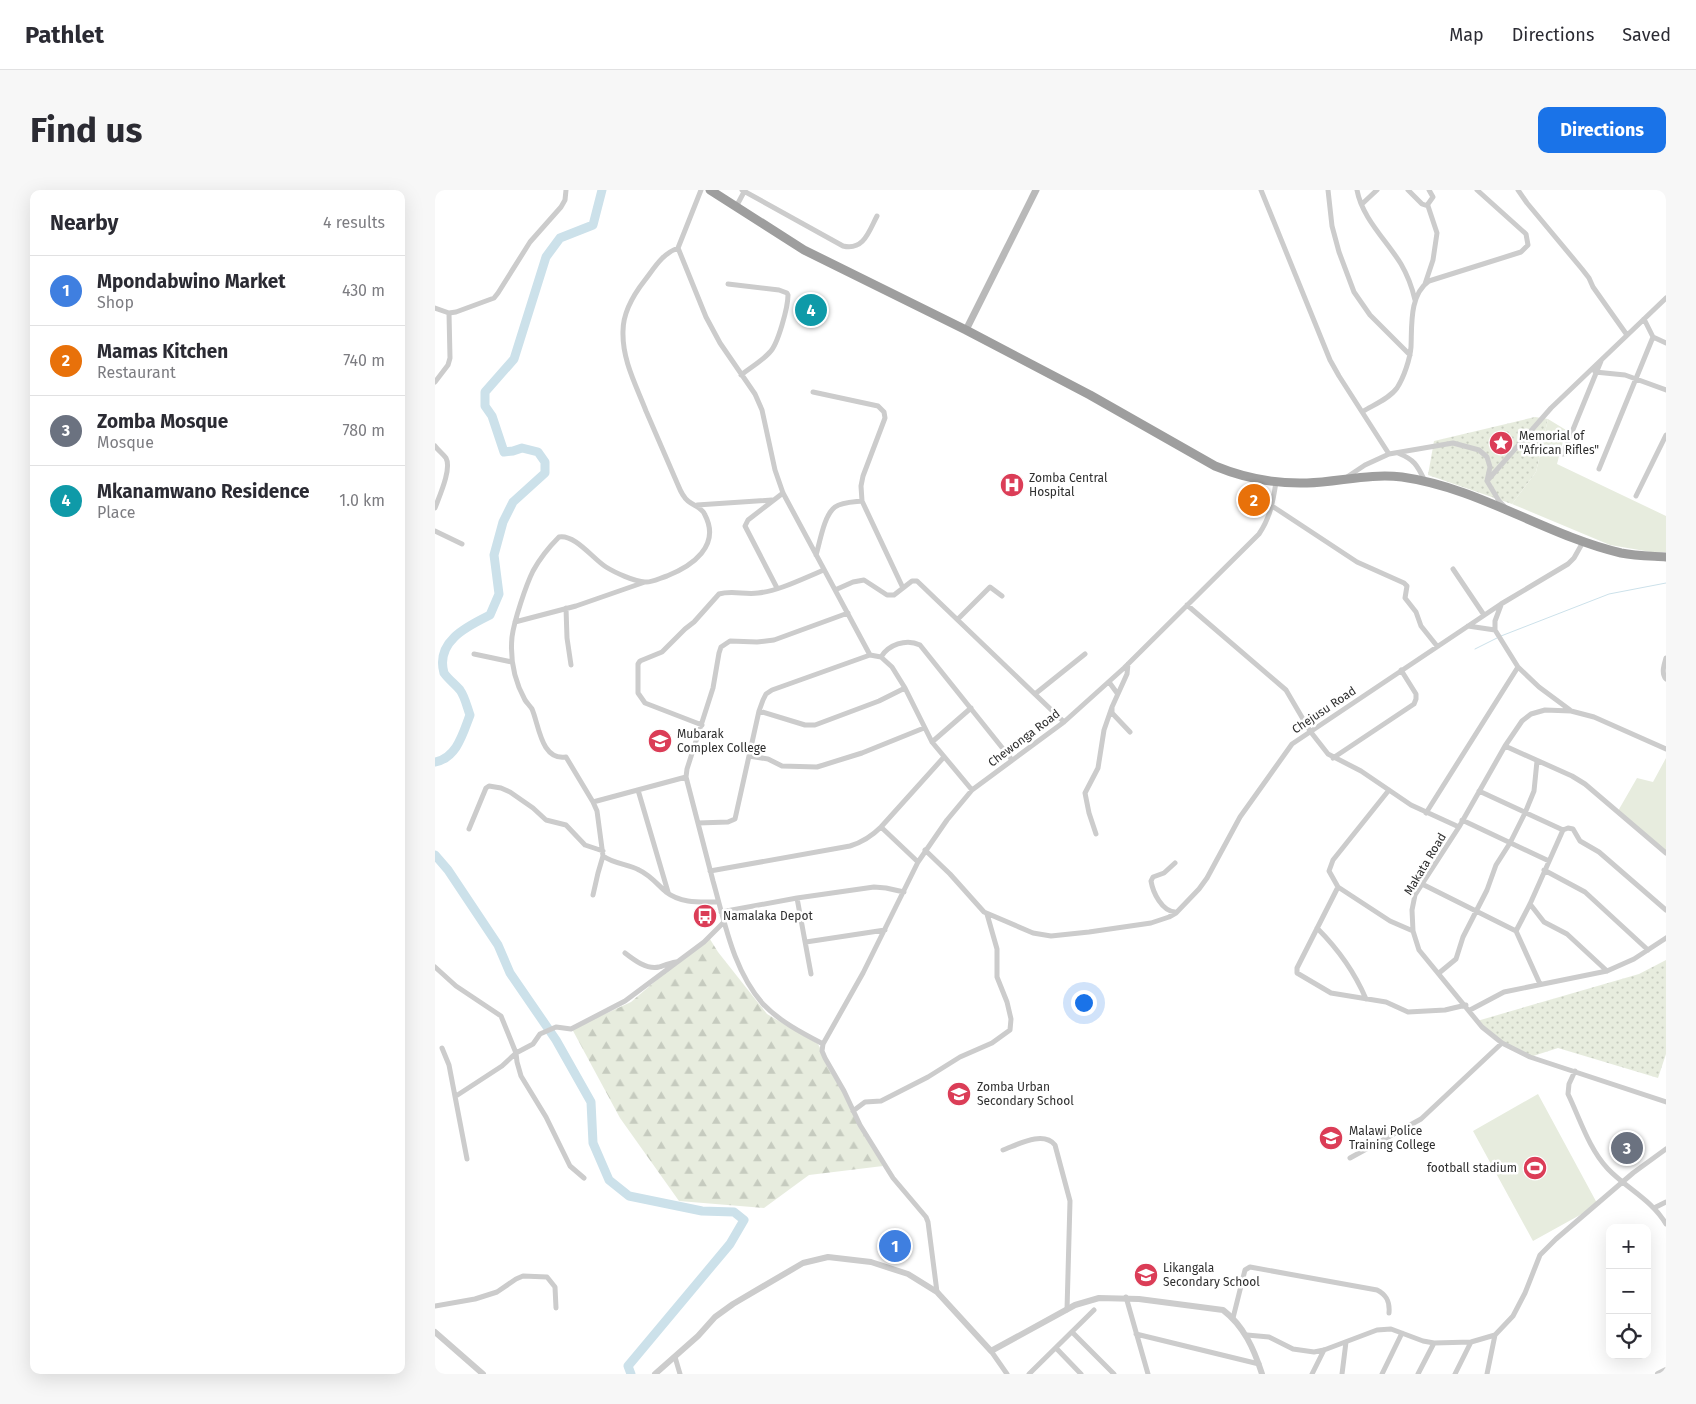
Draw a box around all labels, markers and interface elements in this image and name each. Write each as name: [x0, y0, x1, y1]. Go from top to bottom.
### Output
text: Pathlet: [25, 21, 104, 49]
text: Map: [1449, 24, 1484, 46]
text: Directions: [1512, 24, 1594, 46]
text: Saved: [1622, 24, 1671, 46]
button: Directions: [1538, 107, 1666, 153]
text: Find us: [30, 109, 142, 151]
text: Nearby: [50, 210, 118, 236]
text: 4 results: [323, 213, 385, 232]
text: Mpondabwino Market: [97, 270, 286, 293]
text: 1: [62, 281, 70, 300]
text: 430 m: [342, 281, 385, 300]
pin: 4: [795, 291, 827, 329]
text: Shop: [97, 293, 134, 312]
text: Mamas Kitchen: [97, 340, 228, 363]
text: 2: [62, 351, 70, 370]
text: 740 m: [343, 351, 385, 370]
text: Restaurant: [97, 363, 176, 382]
text: Zomba Mosque: [97, 410, 228, 433]
text: 3: [62, 421, 70, 440]
text: 780 m: [343, 421, 385, 440]
place label: Memorial of "African Rifles": [1519, 429, 1599, 457]
place icon: Memorial of "African Rifles": [1488, 430, 1514, 456]
text: Mosque: [97, 433, 154, 452]
place label: Zomba Central Hospital: [1029, 471, 1108, 499]
hospital icon: Zomba Central Hospital: [999, 472, 1025, 498]
text: Mkanamwano Residence: [97, 480, 309, 503]
pin: 2: [1238, 481, 1270, 519]
text: 4: [61, 491, 71, 510]
text: 1.0 km: [339, 491, 385, 510]
text: Place: [97, 503, 136, 522]
street label: Chejusu Road: [1289, 684, 1359, 736]
street label: Chewonga Road: [985, 706, 1063, 770]
place label: Mubarak Complex College: [677, 727, 766, 755]
school or university icon: Mubarak Complex College: [647, 728, 673, 754]
street label: Makata Road: [1401, 830, 1449, 898]
bus stop icon: Namalaka Depot: [692, 903, 718, 929]
place label: Namalaka Depot: [723, 909, 813, 923]
your location: [1071, 990, 1097, 1016]
place label: Zomba Urban Secondary School: [977, 1080, 1074, 1108]
school or university icon: Zomba Urban Secondary School: [946, 1081, 972, 1107]
place label: Malawi Police Training College: [1349, 1124, 1435, 1152]
school or university icon: Malawi Police Training College: [1318, 1125, 1344, 1151]
pin: 3: [1611, 1129, 1643, 1167]
sports icon: football stadium: [1522, 1155, 1548, 1181]
place label: football stadium: [1427, 1161, 1517, 1175]
map controls: [1606, 1224, 1651, 1359]
button: +: [1606, 1224, 1651, 1269]
pin: 1: [879, 1227, 911, 1265]
place label: Likangala Secondary School: [1163, 1261, 1260, 1289]
school or university icon: Likangala Secondary School: [1133, 1262, 1159, 1288]
button: −: [1606, 1269, 1651, 1314]
button: locate: [1606, 1314, 1651, 1359]

